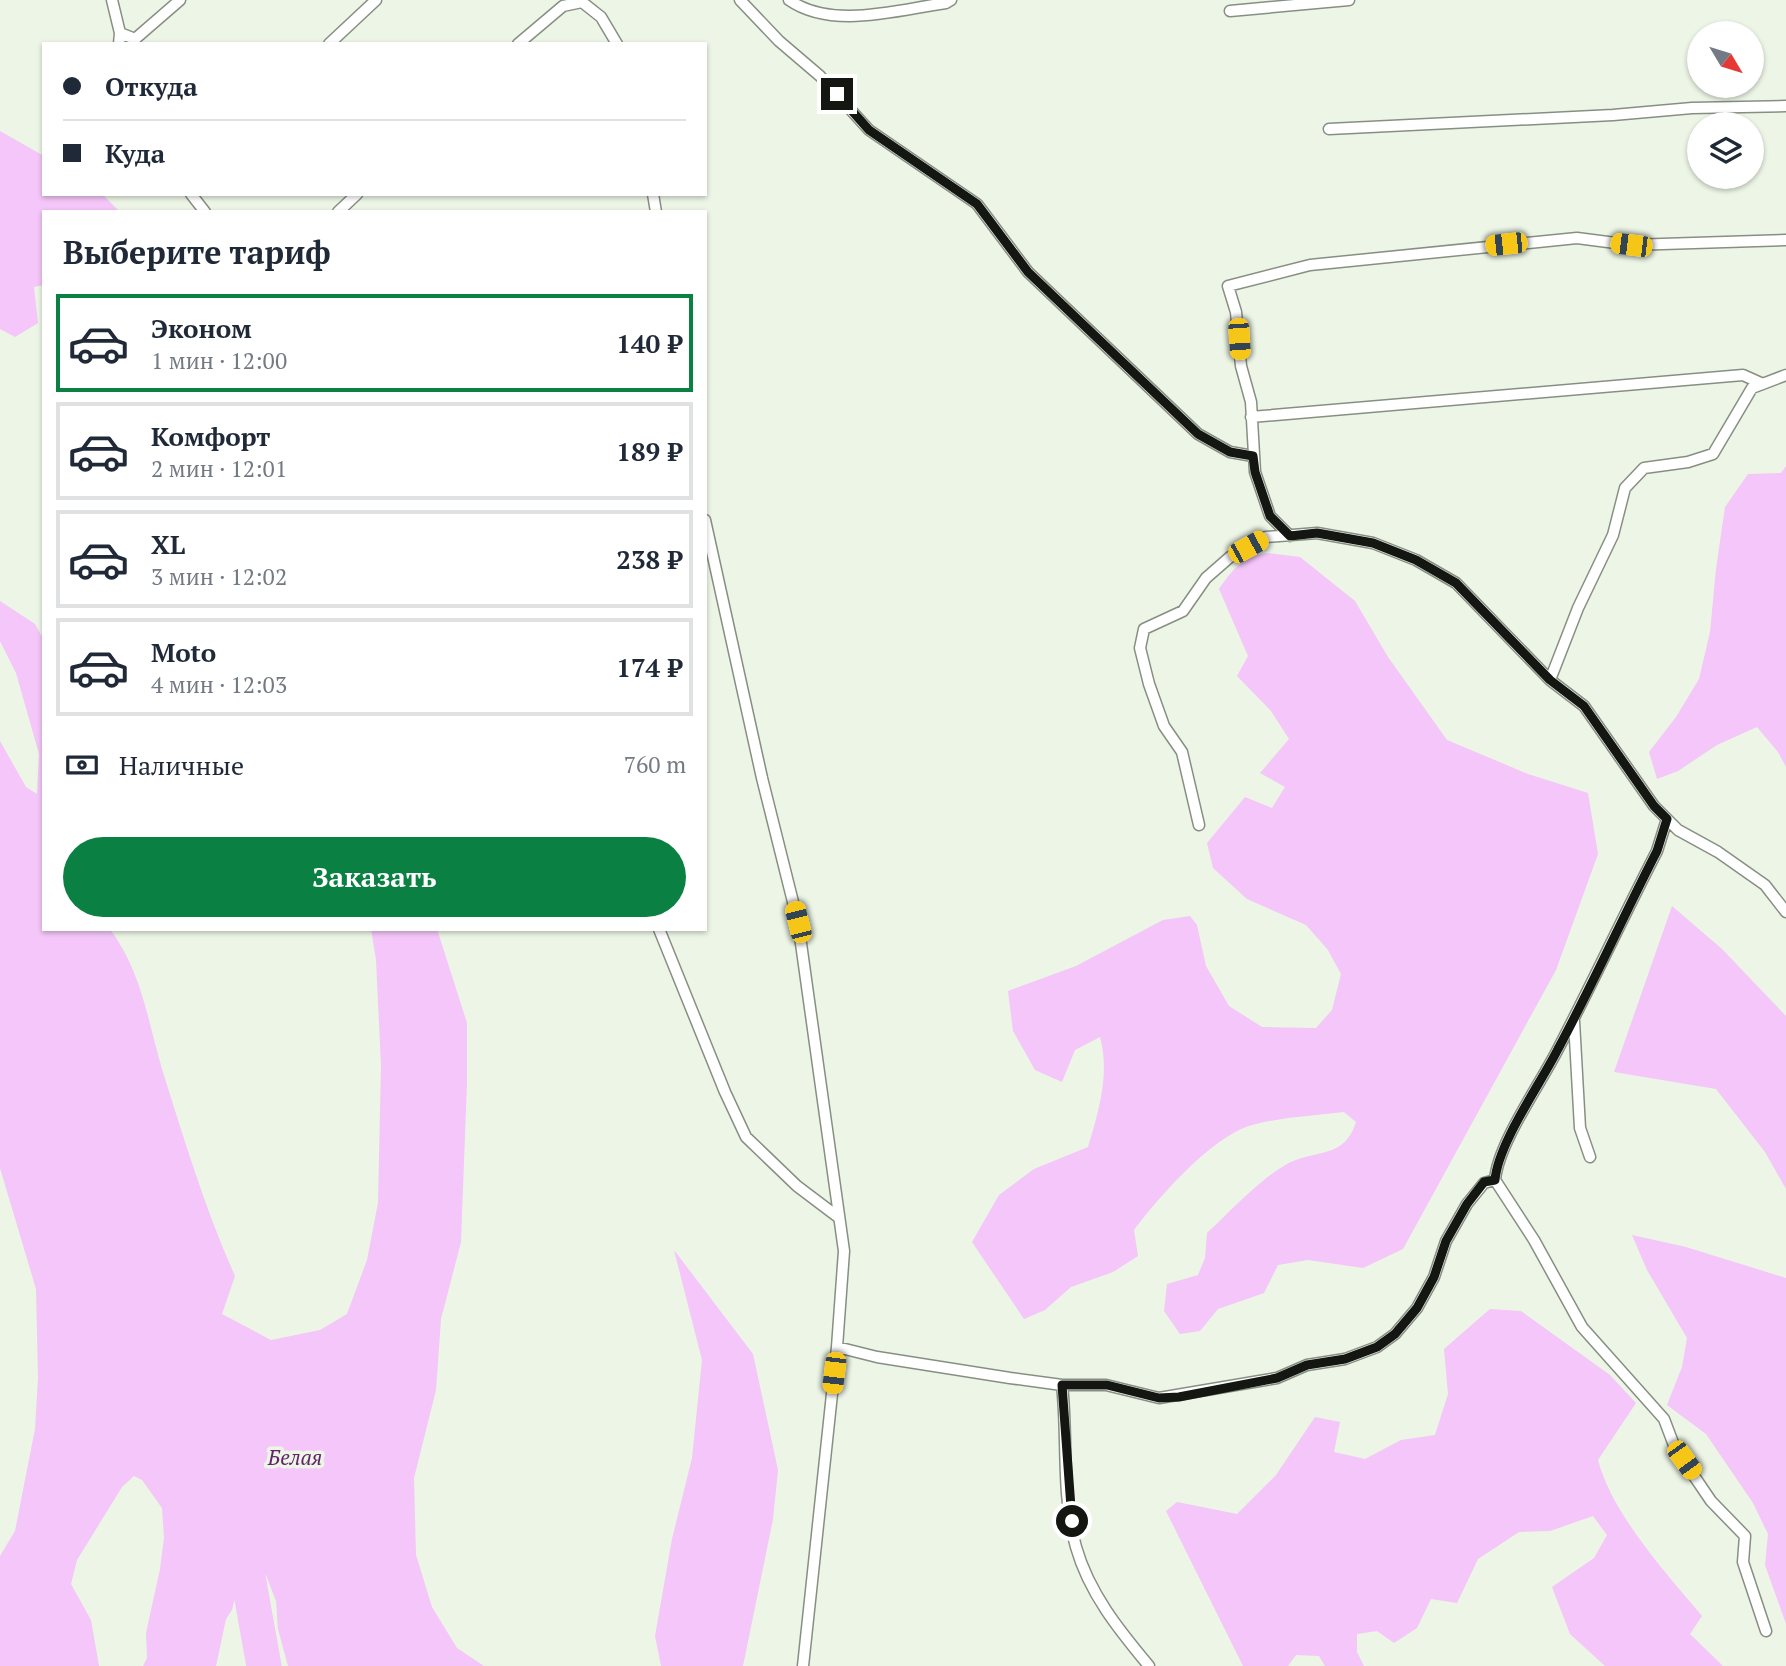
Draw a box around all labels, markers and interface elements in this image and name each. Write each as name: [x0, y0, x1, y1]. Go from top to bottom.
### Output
north arrow: [1687, 21, 1764, 98]
map controls: [1687, 21, 1764, 189]
text: Откуда: [105, 69, 198, 103]
route end: [821, 78, 853, 110]
button: layers: [1687, 112, 1764, 189]
text: Куда: [105, 136, 165, 170]
text: Выберите тариф: [63, 231, 331, 273]
car: [1485, 231, 1528, 257]
car: [1609, 232, 1654, 258]
text: Эконом: [151, 311, 252, 345]
icon: car: [67, 312, 130, 375]
car: [1228, 317, 1251, 361]
text: 140 ₽: [616, 326, 682, 360]
text: 1 мин · 12:00: [151, 345, 287, 376]
text: Комфорт: [151, 419, 270, 453]
icon: car: [67, 420, 130, 483]
text: 189 ₽: [616, 434, 682, 468]
text: 2 мин · 12:01: [151, 453, 287, 484]
text: XL: [151, 527, 185, 561]
icon: car: [67, 528, 130, 591]
car: [1225, 528, 1272, 566]
text: 238 ₽: [616, 542, 682, 576]
text: 3 мин · 12:02: [151, 561, 287, 592]
text: Moto: [151, 635, 216, 669]
icon: car: [67, 636, 130, 699]
text: 174 ₽: [616, 650, 682, 684]
text: 4 мин · 12:03: [151, 669, 287, 700]
icon: cash: [63, 746, 101, 784]
text: Наличные: [119, 748, 244, 782]
text: 760 m: [624, 749, 686, 780]
button: Заказать: [63, 837, 686, 917]
car: [783, 899, 814, 945]
car: [822, 1351, 847, 1395]
car: [1664, 1437, 1705, 1483]
water label: Белая: [267, 1443, 322, 1471]
route start: [1056, 1505, 1088, 1537]

